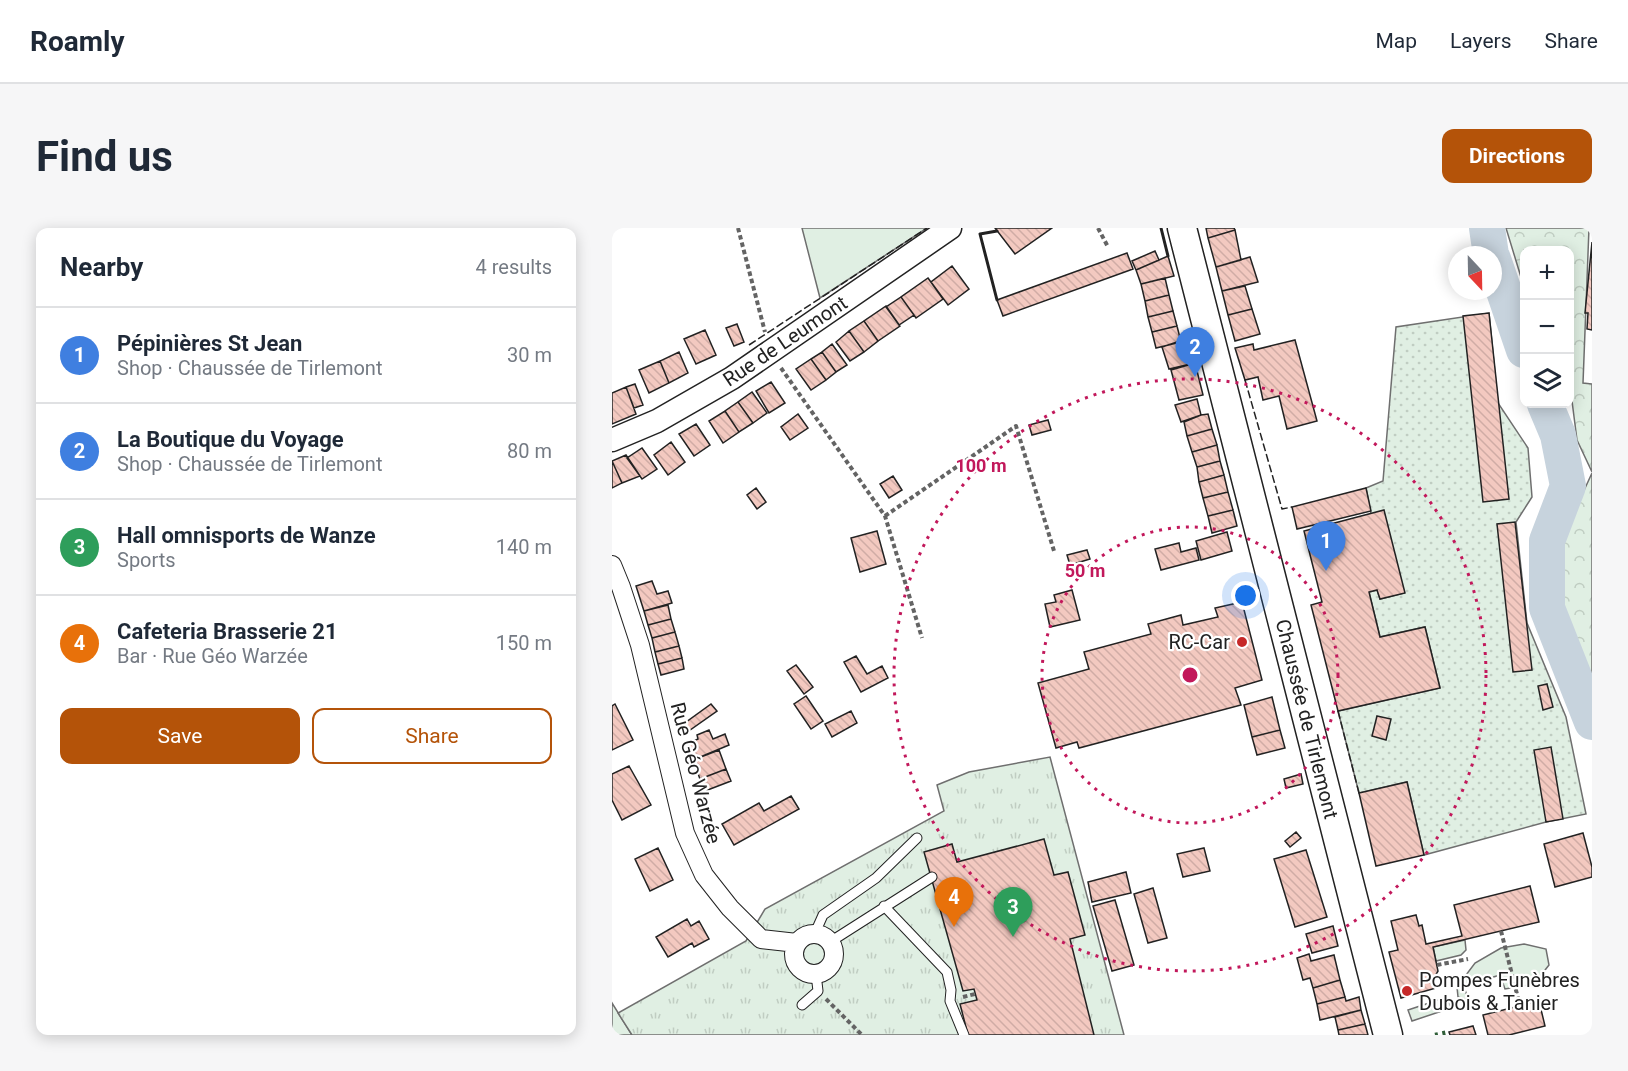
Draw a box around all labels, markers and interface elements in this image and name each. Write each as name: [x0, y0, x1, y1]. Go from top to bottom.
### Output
text: Roamly: [30, 25, 125, 58]
text: Map: [1375, 29, 1417, 53]
text: Layers: [1450, 29, 1511, 53]
text: Share: [1544, 29, 1598, 53]
button: Directions: [1442, 129, 1592, 183]
text: Find us: [36, 132, 173, 181]
north arrow: [1448, 246, 1502, 300]
map controls: [1520, 246, 1574, 408]
button: +: [1520, 246, 1574, 300]
text: Nearby: [60, 252, 143, 282]
text: 4 results: [476, 255, 552, 279]
street label: Rue de Leumont: [718, 291, 852, 391]
button: −: [1520, 300, 1574, 354]
pin: 2: [1176, 328, 1214, 377]
text: Pépinières St Jean: [117, 331, 302, 356]
text: 1: [74, 343, 85, 367]
text: 30 m: [507, 343, 552, 367]
button: layers: [1520, 354, 1574, 408]
text: Shop · Chaussée de Tirlemont: [117, 356, 382, 380]
text: La Boutique du Voyage: [117, 427, 344, 452]
text: 2: [74, 439, 85, 463]
text: 80 m: [507, 439, 552, 463]
text: Shop · Chaussée de Tirlemont: [117, 452, 382, 476]
text: 100 m: [955, 455, 1007, 476]
pin: 1: [1306, 522, 1346, 571]
text: Hall omnisports de Wanze: [117, 523, 376, 548]
text: 3: [74, 535, 85, 559]
text: 140 m: [496, 535, 552, 559]
text: Sports: [117, 548, 176, 572]
text: 50 m: [1065, 560, 1105, 581]
your location: [1231, 581, 1260, 610]
street label: Chaussée de Tirlemont: [1271, 617, 1343, 821]
text: Cafeteria Brasserie 21: [117, 619, 338, 644]
place label: RC-Car: [1168, 630, 1230, 654]
text: 4: [74, 631, 85, 655]
text: 150 m: [496, 631, 552, 655]
marker: RC-Car: [1235, 635, 1249, 649]
text: Bar · Rue Géo Warzée: [117, 644, 308, 668]
centre of rings: [1180, 665, 1200, 685]
street label: Rue Géo Warzée: [666, 700, 726, 846]
button: Save: [60, 708, 300, 764]
button: Share: [312, 708, 552, 764]
pin: 4: [934, 878, 974, 927]
pin: 3: [994, 888, 1032, 937]
place label: Pompes Funèbres Dubois & Tanier: [1419, 968, 1580, 1015]
marker: Pompes Funèbres Dubois & Tanier: [1400, 984, 1414, 998]

